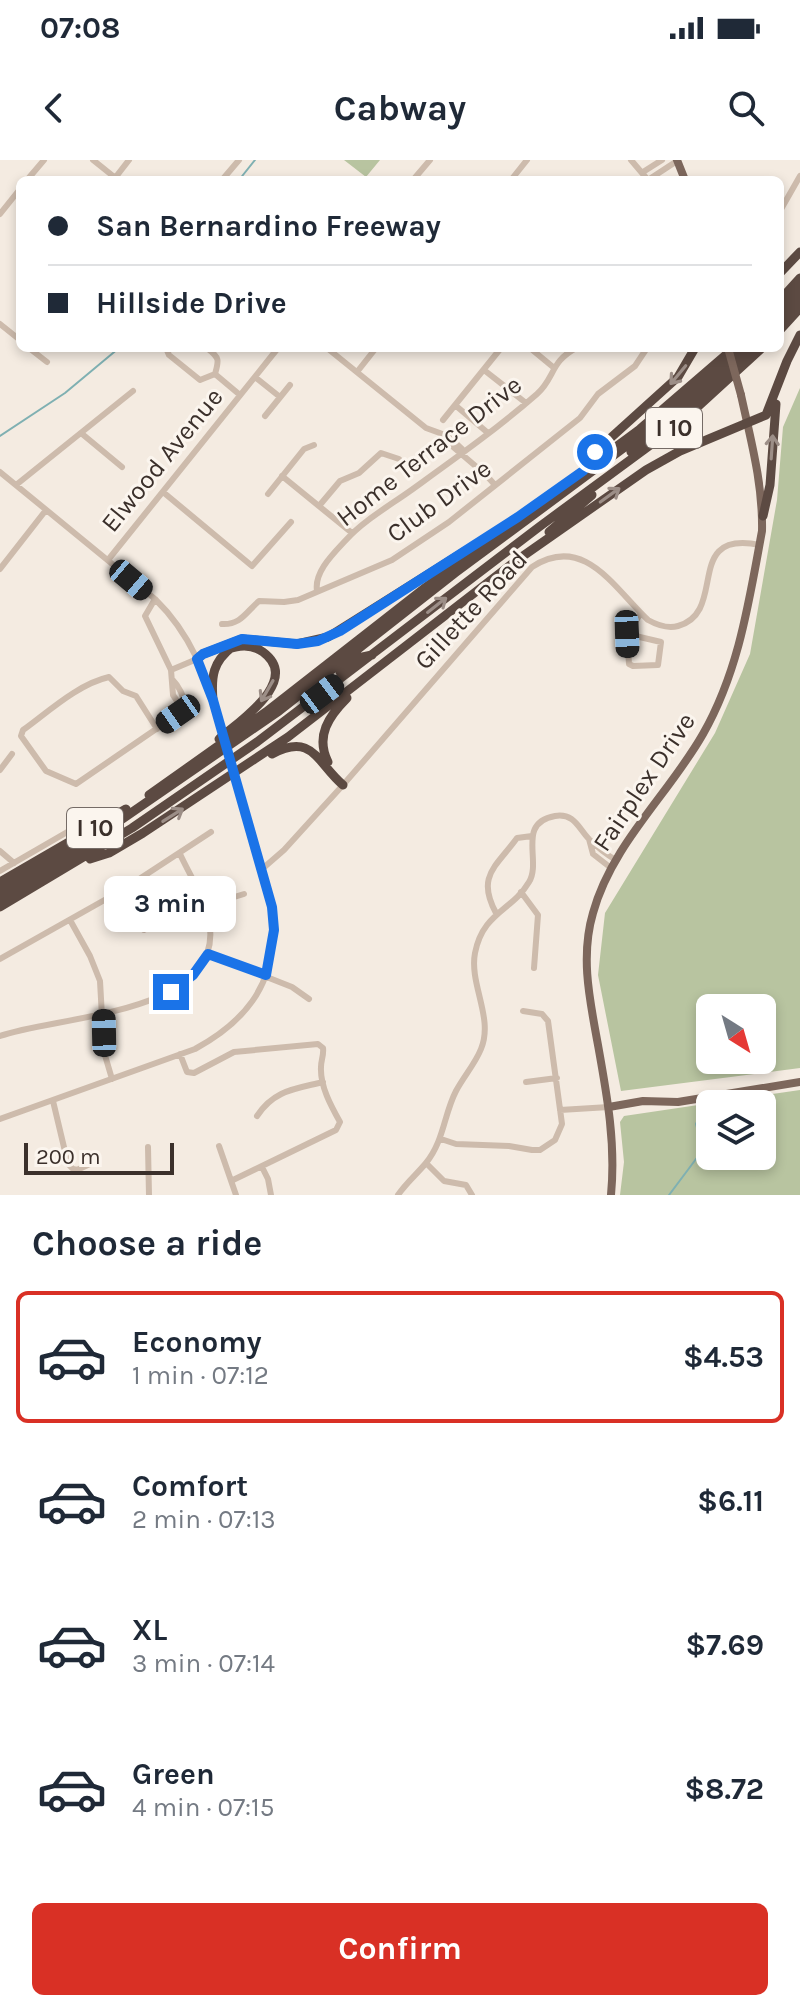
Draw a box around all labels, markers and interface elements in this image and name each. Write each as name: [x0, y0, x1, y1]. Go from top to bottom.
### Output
text: 07:08: [40, 10, 120, 46]
icon: back: [32, 86, 76, 130]
icon: search: [724, 86, 768, 130]
text: Cabway: [334, 87, 466, 129]
text: San Bernardino Freeway: [96, 208, 441, 244]
text: Hillside Drive: [96, 285, 287, 321]
one-way arrow: [669, 364, 687, 384]
street label: Home Terrace Drive: [330, 369, 528, 533]
street label: Elwood Avenue: [94, 382, 230, 538]
road number: I 10: [646, 408, 702, 448]
route start: [577, 434, 613, 470]
one-way arrow: [764, 434, 779, 461]
street label: Club Drive: [381, 453, 497, 549]
one-way arrow: [599, 487, 620, 504]
street label: Gillette Road: [408, 544, 534, 676]
car: [105, 555, 157, 605]
one-way arrow: [426, 597, 447, 614]
car: [614, 610, 640, 658]
car: [296, 670, 348, 718]
one-way arrow: [259, 680, 275, 702]
car: [151, 690, 205, 738]
street label: Fairplex Drive: [586, 707, 702, 857]
one-way arrow: [161, 806, 184, 822]
road number: I 10: [67, 808, 123, 848]
callout: 3 min: [105, 876, 237, 932]
text: 3 min: [134, 888, 206, 919]
route end: [153, 974, 189, 1010]
north arrow: [696, 994, 776, 1074]
map controls: [696, 994, 776, 1170]
car: [92, 1009, 116, 1057]
button: layers: [696, 1090, 776, 1170]
scale bar: [24, 1139, 174, 1175]
text: 200 m: [36, 1144, 101, 1170]
text: Choose a ride: [32, 1222, 262, 1264]
icon: car: [36, 1321, 108, 1393]
text: Economy: [132, 1324, 262, 1360]
text: $4.53: [683, 1339, 764, 1375]
text: 1 min · 07:12: [132, 1360, 269, 1391]
icon: car: [36, 1465, 108, 1537]
text: Comfort: [132, 1468, 248, 1504]
text: $6.11: [697, 1483, 764, 1519]
text: 2 min · 07:13: [132, 1504, 276, 1535]
icon: car: [36, 1609, 108, 1681]
text: XL: [132, 1612, 167, 1648]
text: $7.69: [685, 1627, 764, 1663]
text: 3 min · 07:14: [132, 1648, 275, 1679]
icon: car: [36, 1753, 108, 1825]
text: Green: [132, 1756, 215, 1792]
text: $8.72: [684, 1771, 764, 1807]
text: 4 min · 07:15: [132, 1792, 274, 1823]
button: Confirm: [32, 1903, 768, 1995]

